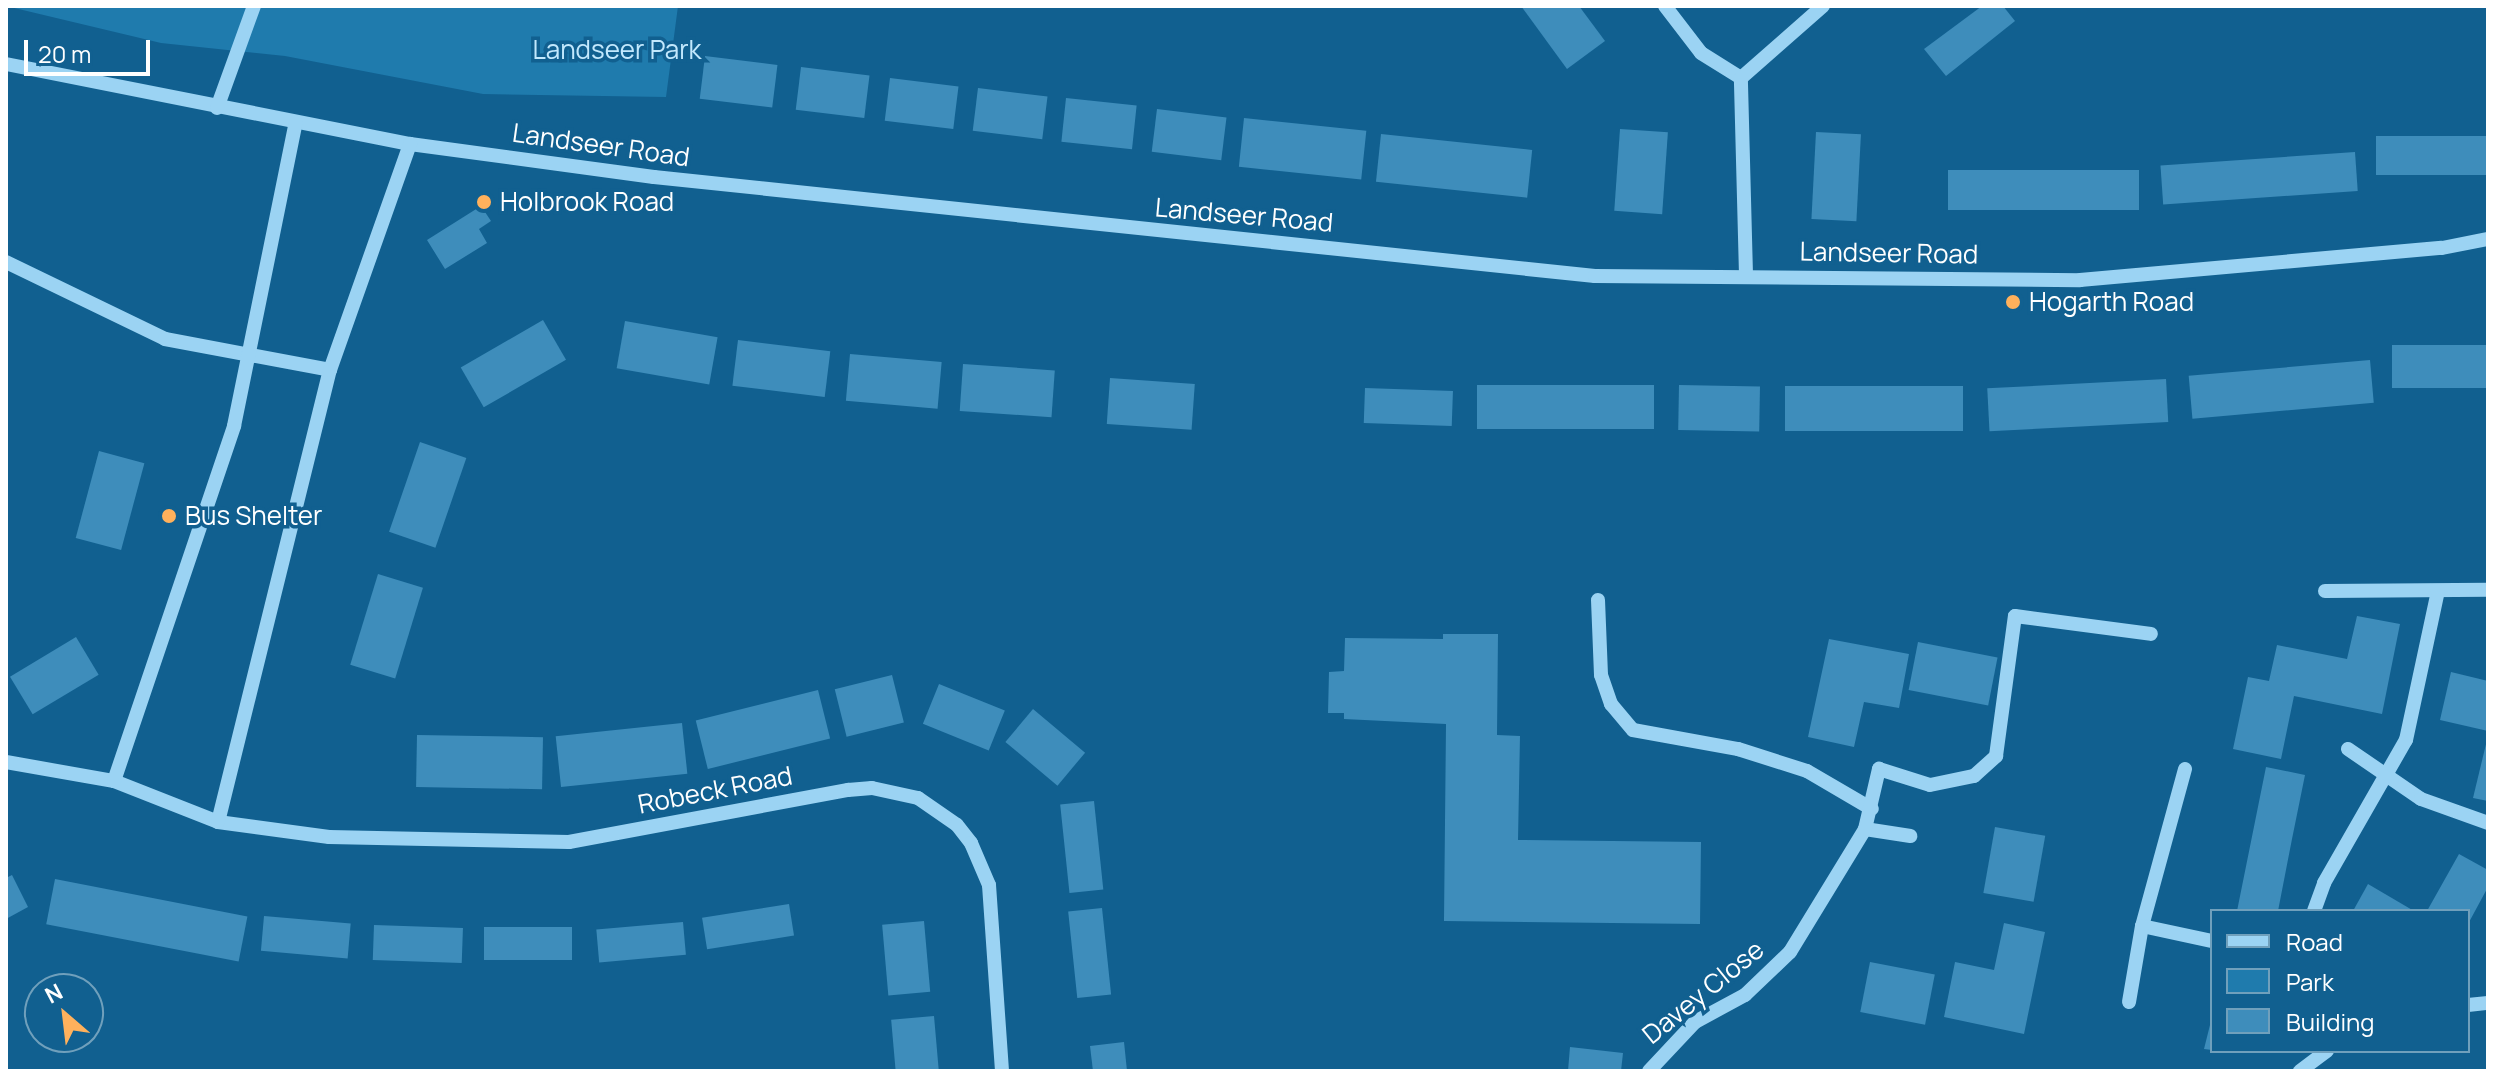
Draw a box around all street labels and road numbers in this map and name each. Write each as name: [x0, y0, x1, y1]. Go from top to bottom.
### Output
street label: Landseer Road: [510, 117, 692, 173]
street label: Landseer Road: [1154, 192, 1334, 238]
street label: Landseer Road: [1799, 236, 1979, 270]
street label: Robeck Road: [635, 760, 795, 820]
street label: Davey Close: [1636, 934, 1770, 1050]

